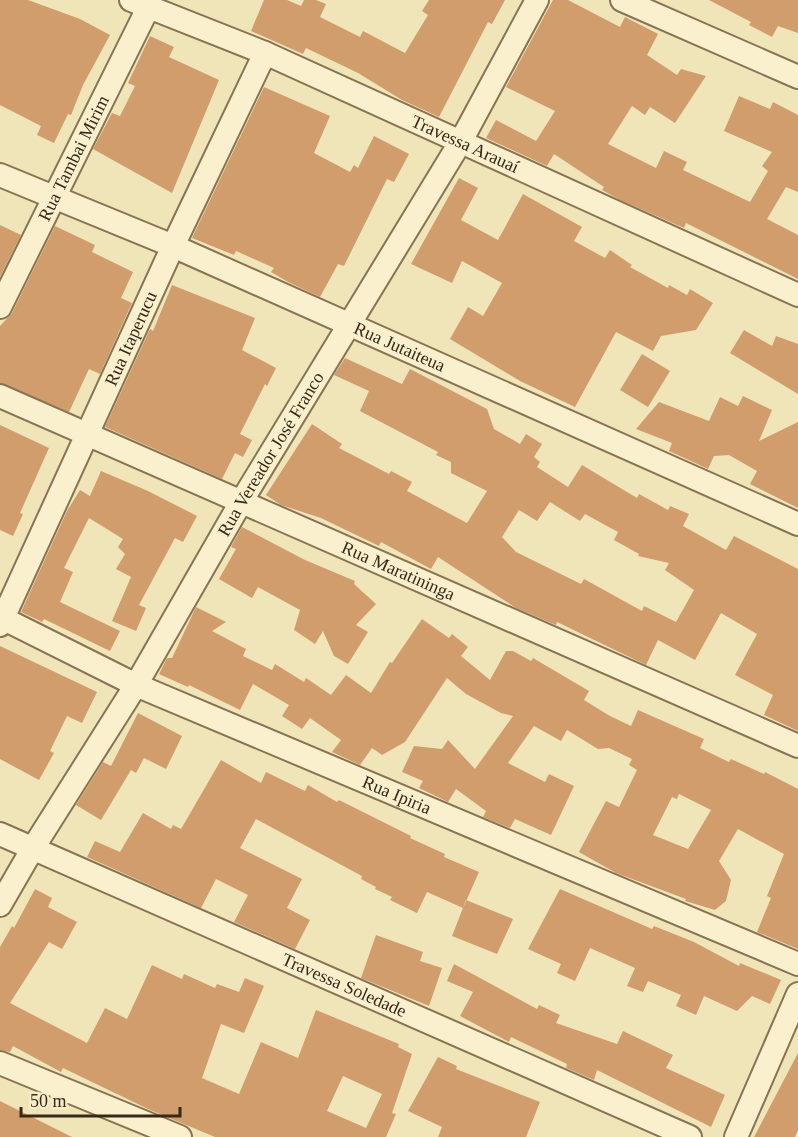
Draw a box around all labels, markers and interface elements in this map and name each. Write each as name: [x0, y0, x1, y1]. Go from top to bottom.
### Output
street label: Rua Tambai Mirim: [34, 92, 113, 224]
street label: Travessa Arauaí: [408, 111, 522, 177]
street label: Rua Itaperucu: [101, 288, 161, 389]
street label: Rua Jutaiteua: [351, 318, 448, 376]
street label: Rua Vereador José Franco: [214, 368, 328, 540]
street label: Rua Maratininga: [339, 537, 458, 604]
street label: Rua Ipiria: [359, 772, 434, 818]
street label: Travessa Soledade: [279, 949, 410, 1021]
scale bar: [21, 1080, 180, 1118]
text: 50 m: [30, 1091, 67, 1111]

